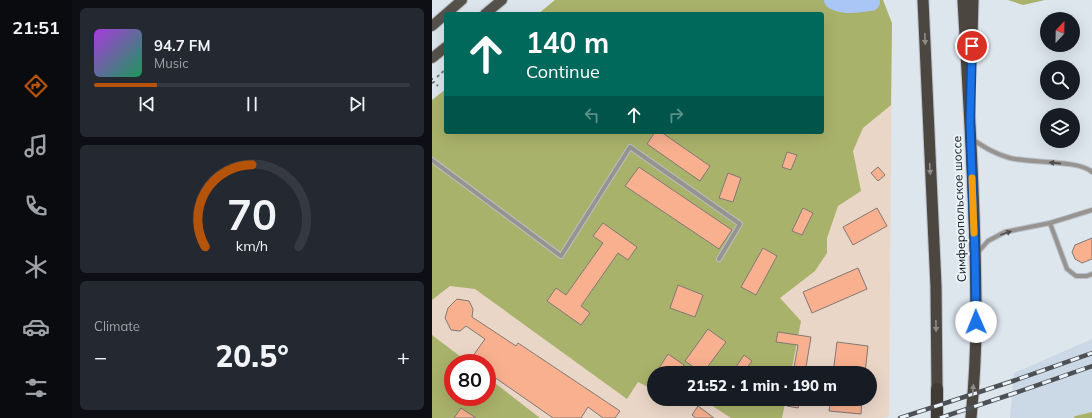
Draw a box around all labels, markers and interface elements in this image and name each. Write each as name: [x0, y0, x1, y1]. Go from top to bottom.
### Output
north arrow: [1040, 12, 1080, 52]
map controls: [1040, 12, 1080, 148]
text: 21:51: [12, 16, 60, 39]
text: 140 m: [526, 25, 609, 60]
icon: ahead: [460, 28, 512, 80]
pin: [955, 29, 989, 63]
one-way arrow: [921, 33, 928, 45]
icon: arrive: [961, 35, 983, 57]
text: 94.7 FM: [154, 36, 210, 55]
text: Music: [154, 55, 189, 71]
text: Continue: [526, 60, 600, 83]
button: search: [1040, 60, 1080, 100]
icon: directions: [22, 72, 50, 100]
icon: previous: [136, 93, 158, 115]
icon: pause: [241, 93, 263, 115]
icon: next: [346, 93, 368, 115]
icon: left: [581, 104, 603, 126]
icon: ahead: [623, 104, 645, 126]
icon: right: [665, 104, 687, 126]
button: layers: [1040, 108, 1080, 148]
icon: music: [22, 132, 50, 160]
street label: Симферопольское шоссе: [949, 135, 969, 283]
one-way arrow: [1049, 160, 1061, 166]
one-way arrow: [927, 163, 934, 175]
text: 70: [227, 188, 277, 240]
icon: phone: [22, 192, 50, 220]
one-way arrow: [1000, 229, 1012, 235]
text: km/h: [236, 237, 268, 255]
icon: climate: [22, 253, 50, 281]
position arrow: [955, 301, 997, 343]
icon: car: [22, 313, 50, 341]
text: Climate: [94, 318, 140, 334]
one-way arrow: [933, 320, 939, 333]
text: 20.5°: [215, 337, 289, 375]
text: −: [94, 343, 107, 371]
text: +: [397, 343, 410, 371]
speed limit sign: 80: [444, 354, 496, 406]
icon: filters: [22, 374, 50, 402]
text: 21:52 · 1 min · 190 m: [687, 376, 837, 395]
one-way arrow: [970, 384, 977, 396]

